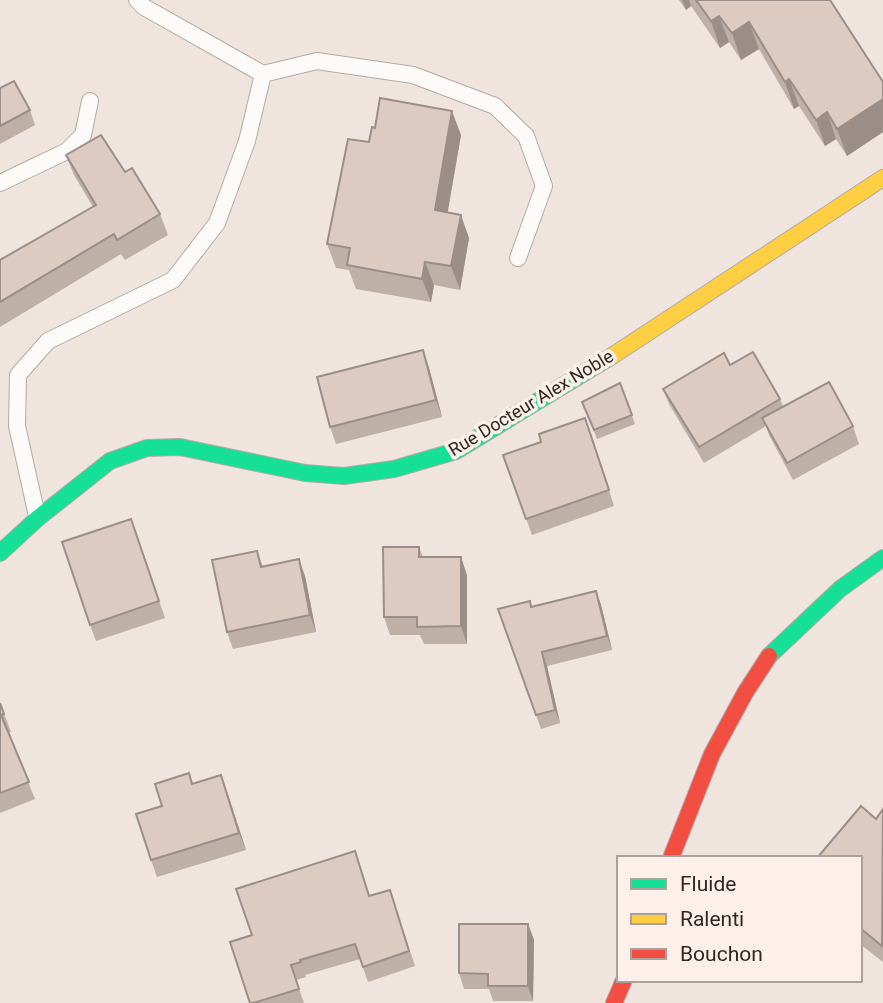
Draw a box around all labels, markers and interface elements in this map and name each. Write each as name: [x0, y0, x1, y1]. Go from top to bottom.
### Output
street label: Rue Docteur Alex Noble: [444, 345, 617, 460]
legend: [617, 856, 862, 982]
text: Fluide: [680, 872, 736, 896]
text: Ralenti: [680, 907, 744, 931]
text: Bouchon: [680, 942, 763, 966]

